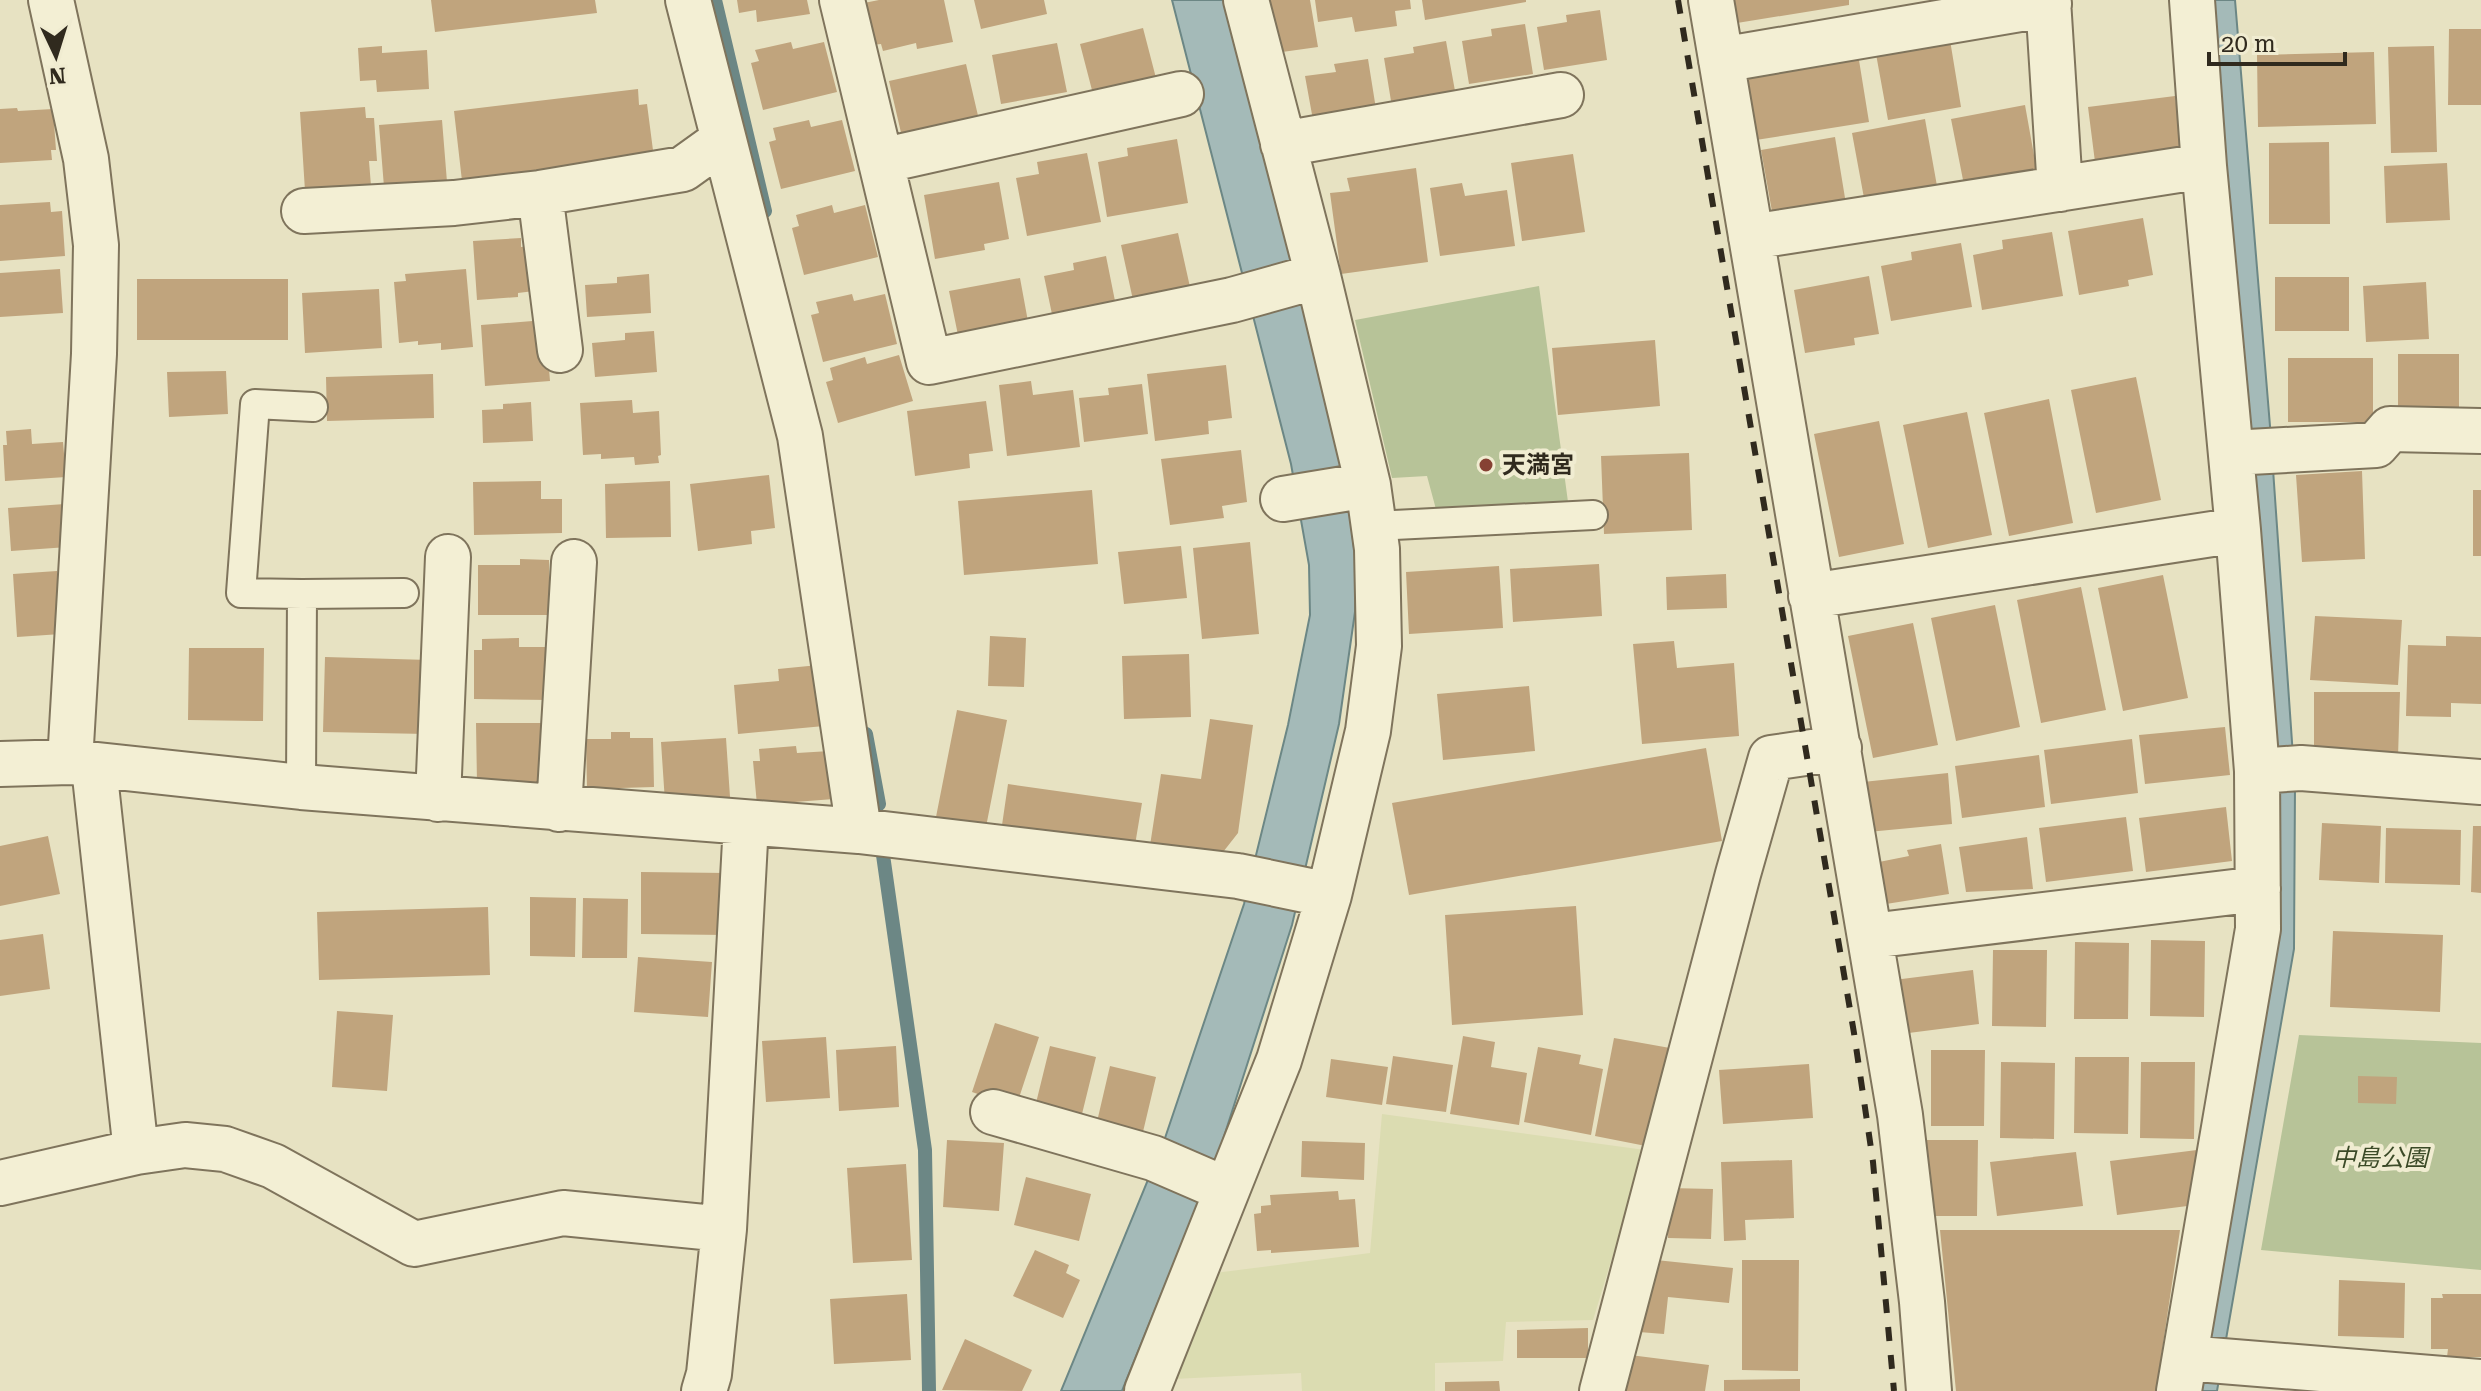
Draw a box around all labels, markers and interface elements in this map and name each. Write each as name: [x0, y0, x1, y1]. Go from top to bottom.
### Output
north arrow: [16, 16, 96, 96]
scale bar: [2209, 16, 2345, 66]
text: 20 m: [2221, 30, 2276, 58]
text: N: [48, 62, 67, 89]
place label: 天満宮: [1502, 451, 1574, 479]
marker: 天満宮: [1477, 456, 1495, 474]
park label: 中島公園: [2332, 1144, 2431, 1172]

